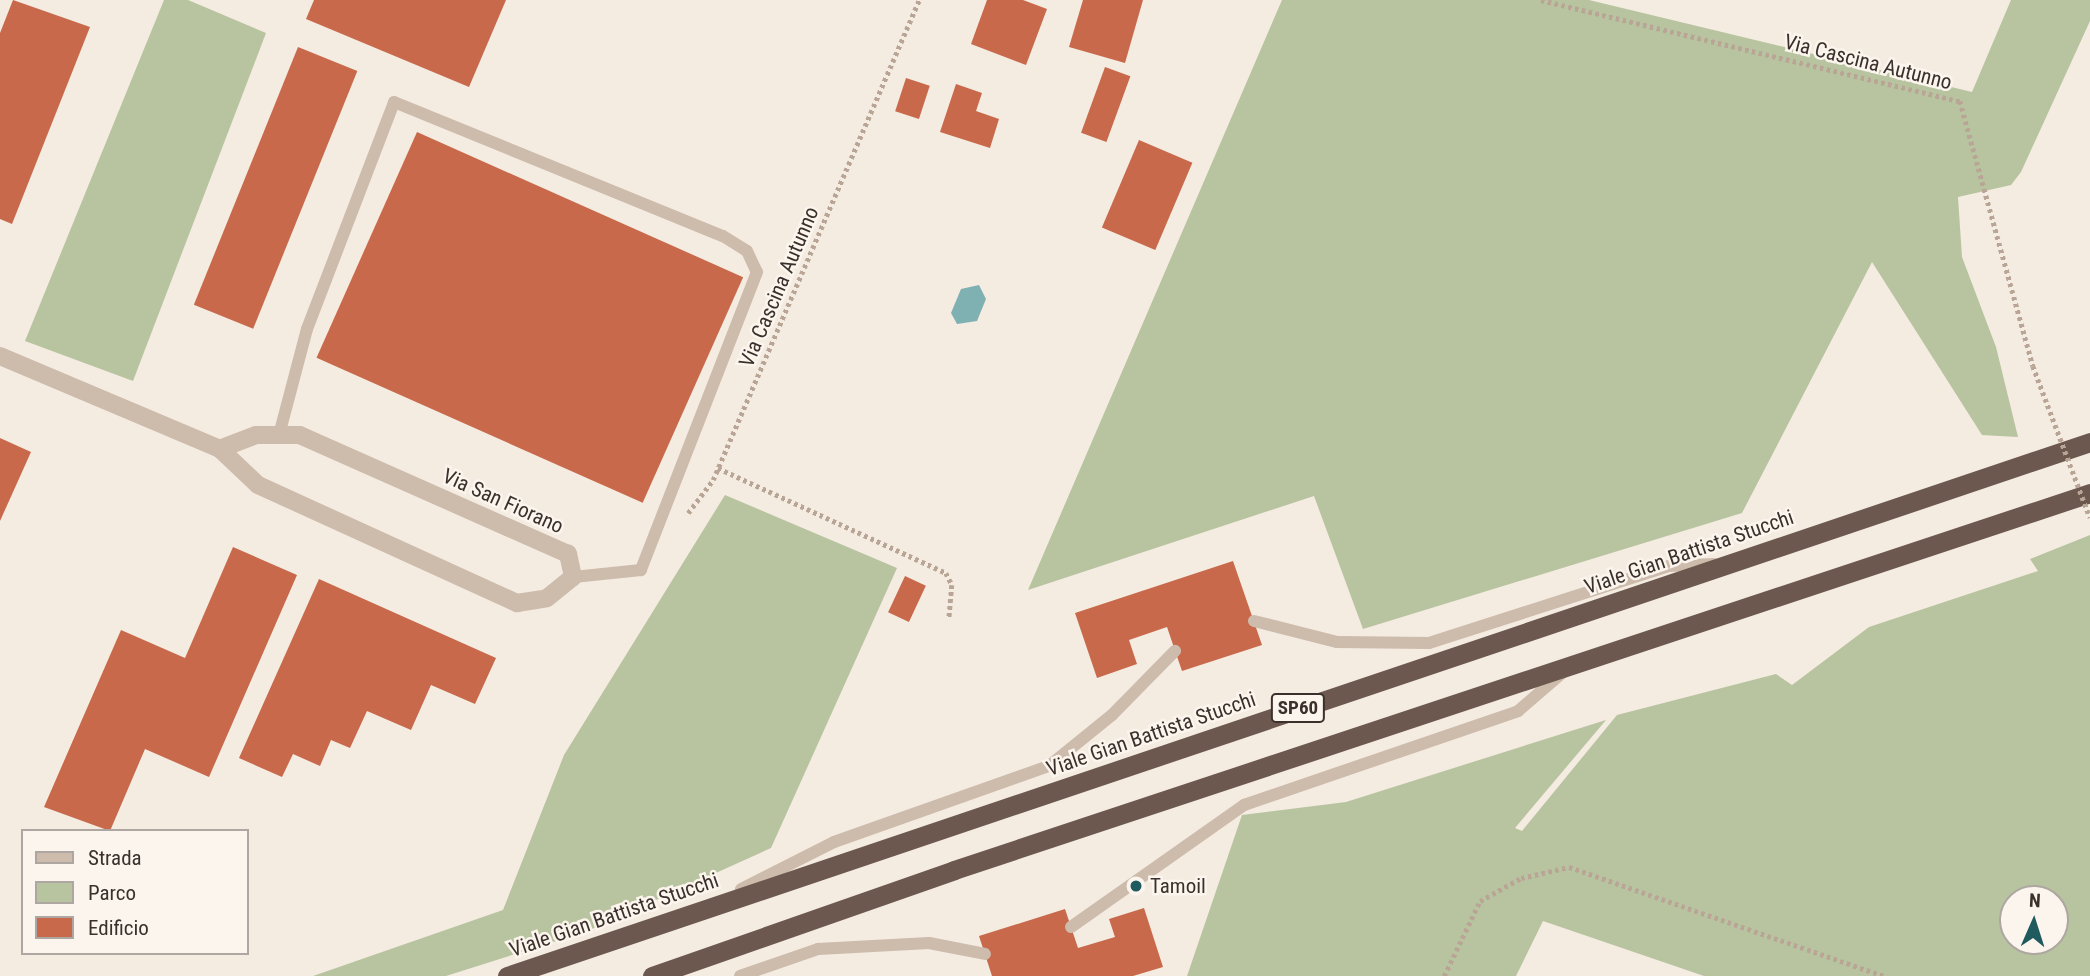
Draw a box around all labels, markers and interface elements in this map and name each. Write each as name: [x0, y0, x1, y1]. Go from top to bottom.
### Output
street label: Via Cascina Autunno: [1782, 29, 1954, 95]
street label: Via Cascina Autunno: [734, 203, 824, 371]
street label: Via San Fiorano: [439, 463, 567, 539]
street label: Viale Gian Battista Stucchi: [1581, 504, 1797, 600]
street label: Viale Gian Battista Stucchi: [1043, 686, 1259, 782]
road number: SP60: [1270, 692, 1326, 723]
legend: [21, 829, 248, 955]
text: Strada: [88, 846, 142, 870]
street label: Viale Gian Battista Stucchi: [506, 867, 722, 963]
place label: Tamoil: [1150, 873, 1206, 899]
marker: Tamoil: [1128, 878, 1144, 894]
text: Parco: [88, 881, 136, 905]
north arrow: [1999, 885, 2069, 955]
text: N: [2029, 889, 2041, 912]
text: Edificio: [88, 916, 149, 940]

